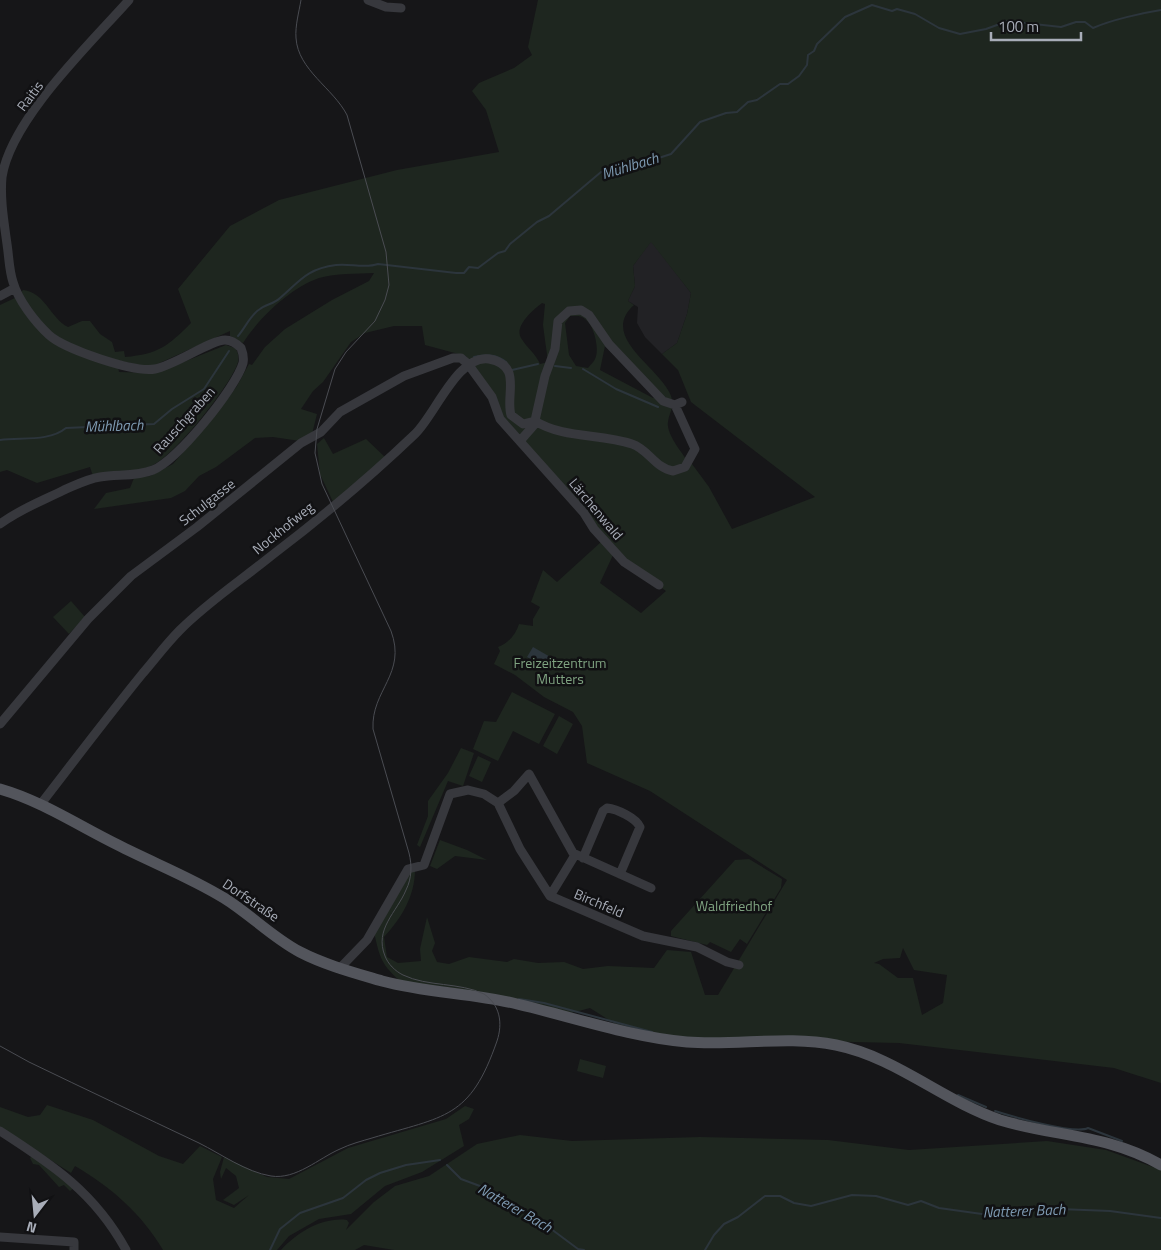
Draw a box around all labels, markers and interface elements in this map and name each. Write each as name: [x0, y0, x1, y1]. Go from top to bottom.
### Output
scale bar: [991, 10, 1081, 42]
text: 100 m: [998, 15, 1039, 38]
street label: Raitis: [11, 76, 48, 115]
water label: Mühlbach: [599, 146, 662, 185]
street label: Rauschgraben: [148, 381, 220, 458]
water label: Mühlbach: [84, 413, 144, 438]
street label: Schulgasse: [174, 473, 239, 530]
street label: Lärchenwald: [564, 473, 628, 544]
street label: Nockhofweg: [247, 496, 318, 559]
park label: Freizeitzentrum Mutters: [513, 652, 607, 689]
street label: Dorfstraße: [219, 873, 284, 926]
street label: Birchfeld: [571, 883, 627, 922]
park label: Waldfriedhof: [696, 895, 773, 916]
water label: Natterer Bach: [474, 1177, 557, 1238]
north arrow: [10, 1190, 60, 1240]
water label: Natterer Bach: [982, 1198, 1066, 1223]
text: N: [24, 1217, 39, 1239]

